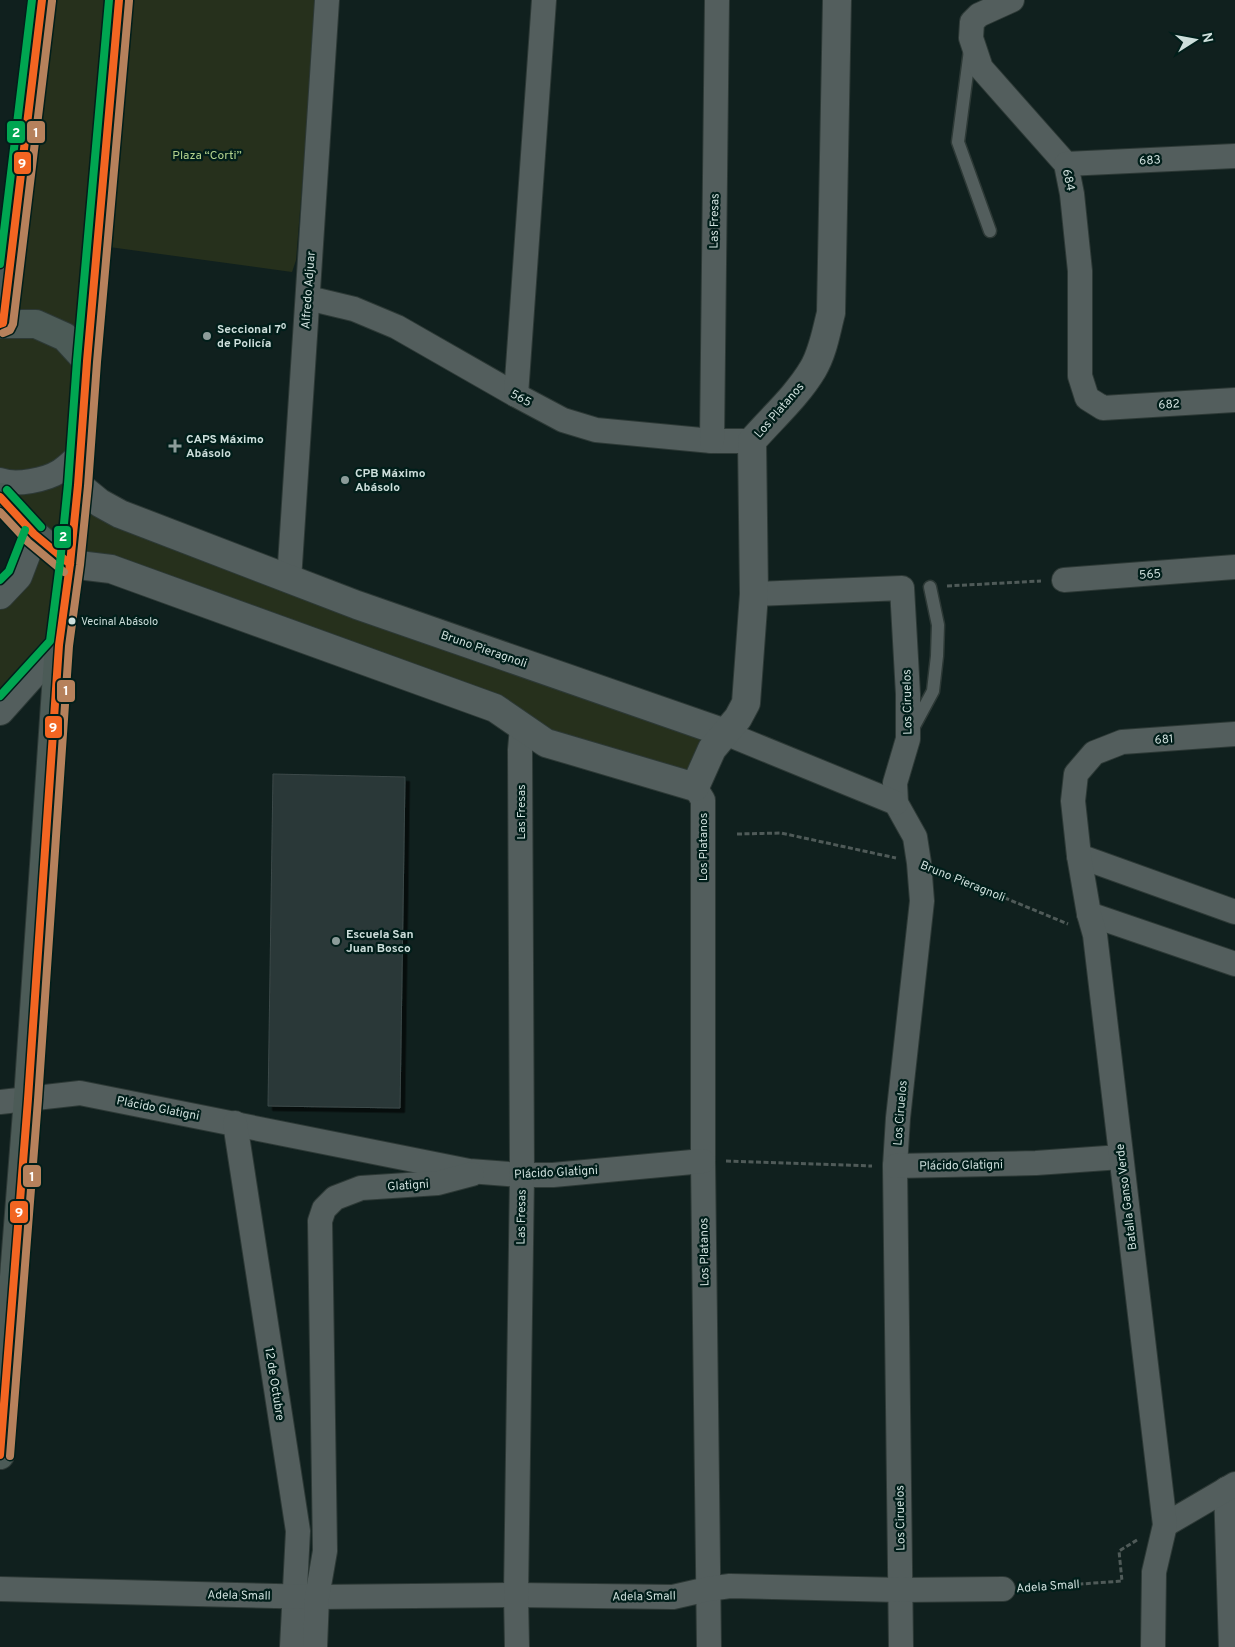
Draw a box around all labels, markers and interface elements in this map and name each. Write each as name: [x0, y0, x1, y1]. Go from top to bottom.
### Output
north arrow: [1170, 15, 1220, 65]
text: N: [1197, 31, 1216, 44]
line badge: 2: [6, 120, 26, 144]
line badge: 1: [26, 120, 46, 144]
text: 2: [12, 125, 20, 142]
text: 1: [33, 125, 39, 142]
park label: Plaza “Corti”: [172, 148, 242, 164]
line badge: 9: [13, 151, 32, 175]
street label: 683: [1139, 152, 1161, 170]
text: 9: [18, 156, 26, 173]
street label: 684: [1058, 168, 1078, 193]
street label: Las Fresas: [707, 193, 723, 249]
street label: Alfredo Adjuar: [298, 250, 320, 330]
place label: Seccional 7º de Policía: [217, 322, 287, 352]
marker: Seccional 7º de Policía: [201, 330, 213, 342]
street label: Los Platanos: [751, 380, 808, 442]
street label: 565: [507, 387, 534, 411]
street label: 682: [1158, 396, 1180, 414]
place label: CAPS Máximo Abásolo: [186, 432, 264, 462]
marker: CAPS Máximo Abásolo: [168, 439, 182, 453]
place label: CPB Máximo Abásolo: [355, 466, 426, 496]
marker: CPB Máximo Abásolo: [339, 474, 351, 486]
line badge: 2: [53, 525, 72, 549]
text: 2: [59, 529, 67, 546]
street label: 565: [1138, 566, 1162, 584]
place label: Vecinal Abásolo: [81, 615, 158, 629]
marker: Vecinal Abásolo: [67, 616, 77, 626]
street label: Bruno Pieragnoli: [438, 628, 529, 672]
street label: Los Ciruelos: [899, 669, 917, 735]
line badge: 1: [56, 679, 76, 703]
text: 1: [63, 683, 69, 700]
line badge: 9: [44, 715, 63, 739]
text: 9: [49, 720, 57, 737]
street label: 681: [1154, 731, 1174, 749]
street label: Las Fresas: [514, 784, 530, 840]
street label: Los Platanos: [696, 813, 712, 881]
street label: Bruno Pieragnoli: [918, 858, 1008, 906]
place label: Escuela San Juan Bosco: [346, 927, 414, 957]
marker: Escuela San Juan Bosco: [330, 935, 342, 947]
street label: Los Ciruelos: [890, 1080, 912, 1146]
street label: Plácido Glatigni: [115, 1093, 200, 1125]
street label: Batalla Ganso Verde: [1113, 1143, 1141, 1251]
street label: Plácido Glatigni: [919, 1157, 1003, 1175]
street label: Plácido Glatigni: [514, 1163, 598, 1183]
line badge: 1: [22, 1164, 42, 1188]
text: 1: [29, 1169, 35, 1186]
street label: Glatigni: [387, 1177, 429, 1195]
street label: Las Fresas: [514, 1189, 530, 1245]
line badge: 9: [9, 1200, 29, 1224]
text: 9: [15, 1205, 23, 1222]
street label: Los Platanos: [696, 1218, 714, 1286]
street label: 12 de Octubre: [260, 1347, 288, 1422]
street label: Los Ciruelos: [892, 1485, 910, 1551]
street label: Adela Small: [1016, 1577, 1080, 1597]
street label: Adela Small: [207, 1587, 271, 1605]
street label: Adela Small: [612, 1588, 676, 1606]

